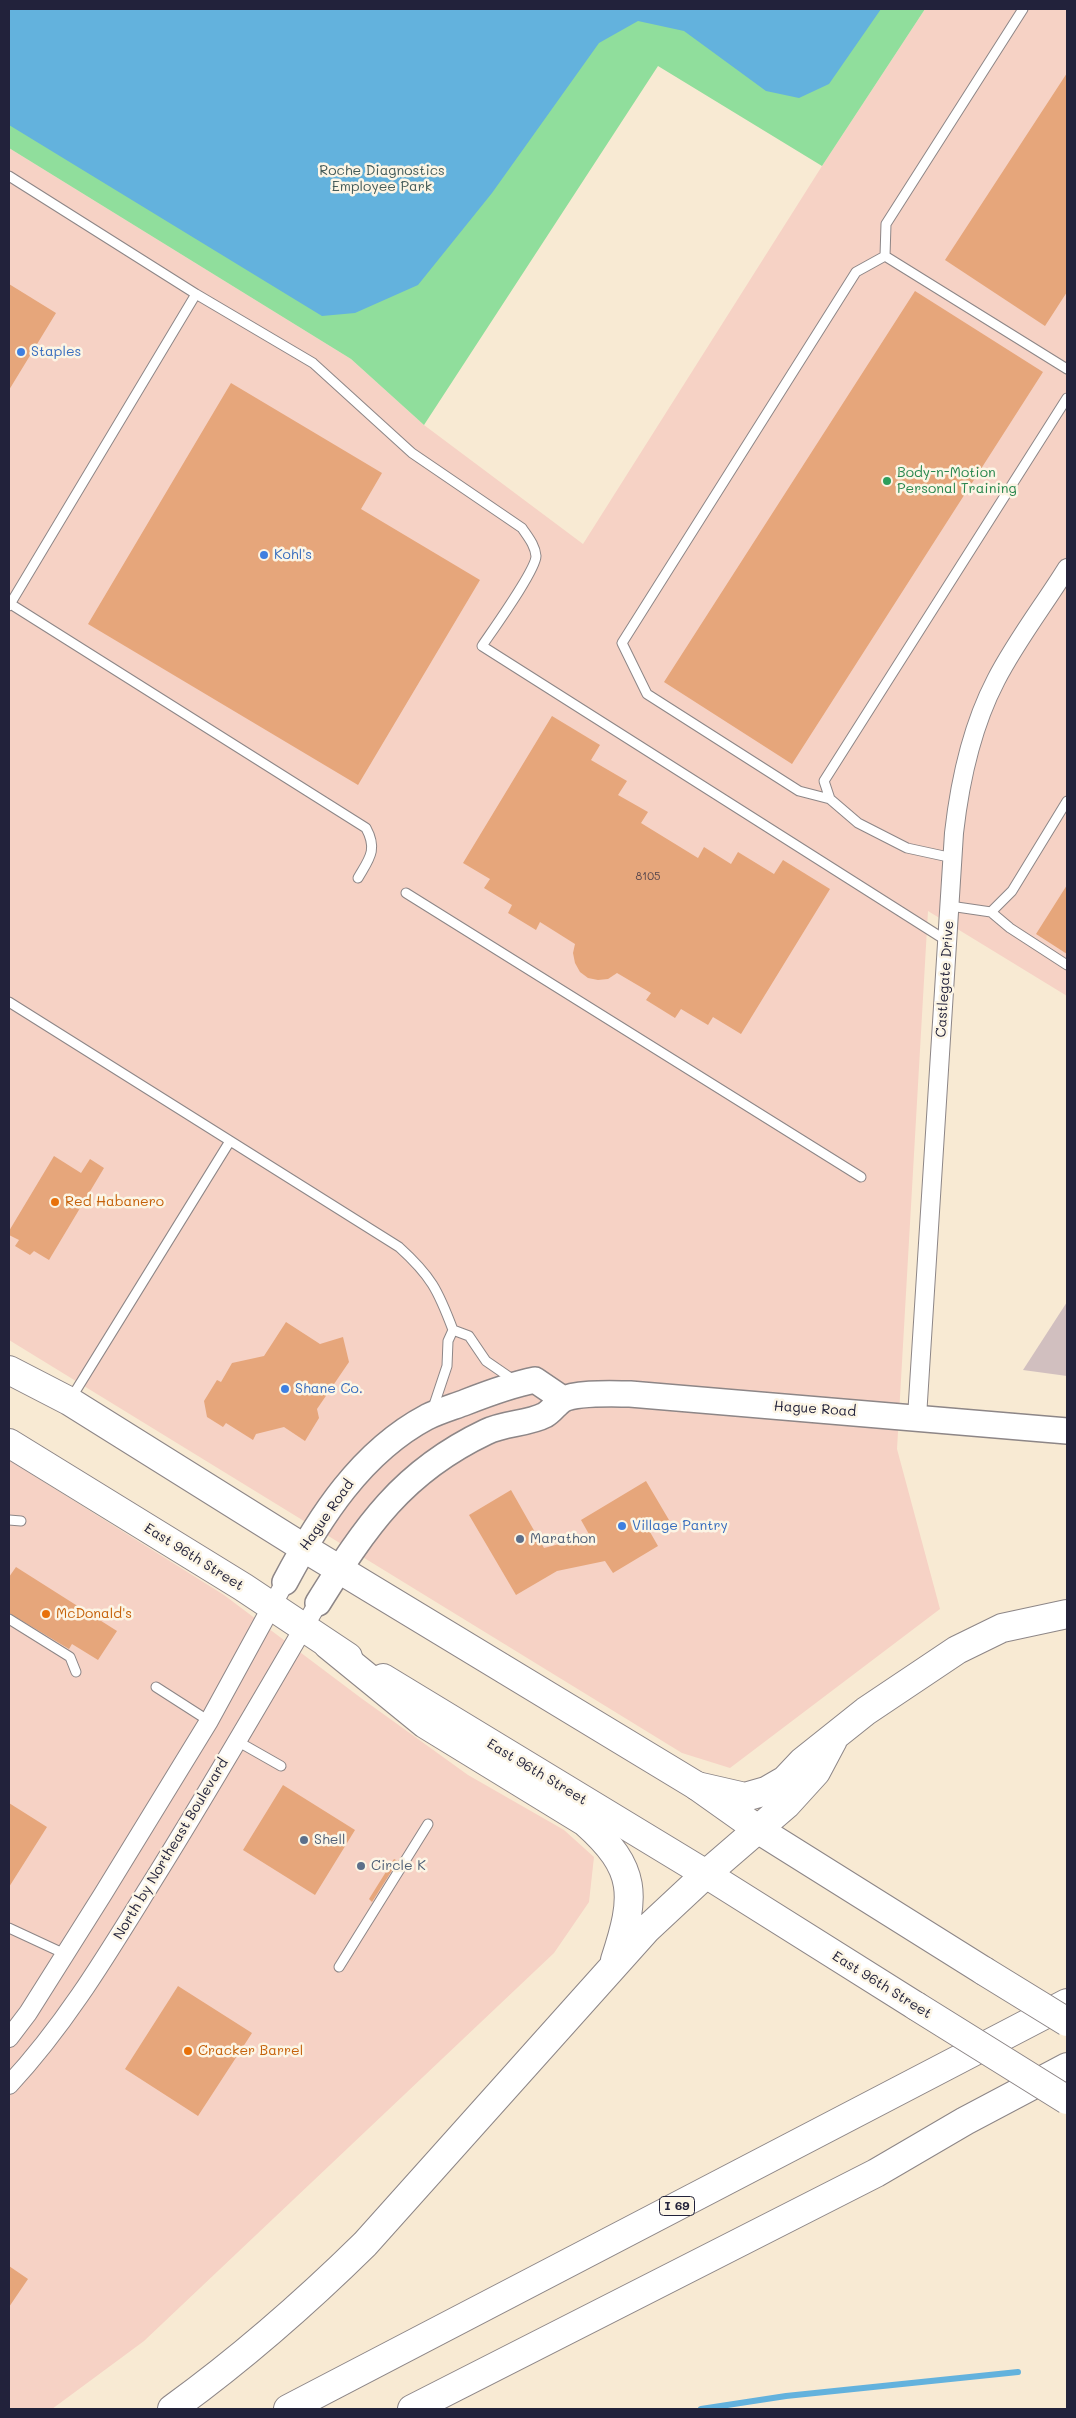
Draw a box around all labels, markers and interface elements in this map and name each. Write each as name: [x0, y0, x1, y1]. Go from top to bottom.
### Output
park label: Roche Diagnostics Employee Park: [319, 163, 445, 196]
place label: Staples: [31, 344, 81, 360]
marker: Staples: [15, 346, 27, 358]
place label: Body-n-Motion Personal Training: [897, 465, 1017, 498]
marker: Body-n-Motion Personal Training: [881, 475, 893, 487]
place label: Kohl's: [274, 547, 312, 563]
marker: Kohl's: [258, 549, 270, 561]
house number: 8105: [636, 870, 660, 884]
street label: Castlegate Drive: [933, 920, 957, 1038]
place label: Red Habanero: [65, 1194, 164, 1210]
marker: Red Habanero: [49, 1196, 61, 1208]
place label: Shane Co.: [295, 1381, 363, 1397]
marker: Shane Co.: [279, 1383, 291, 1395]
street label: Hague Road: [773, 1398, 857, 1420]
street label: Hague Road: [296, 1476, 358, 1554]
place label: Village Pantry: [632, 1518, 728, 1534]
street label: East 96th Street: [141, 1520, 247, 1594]
marker: Village Pantry: [616, 1520, 628, 1532]
place label: Marathon: [530, 1531, 596, 1547]
marker: Marathon: [514, 1533, 526, 1545]
place label: McDonald's: [56, 1606, 132, 1622]
marker: McDonald's: [40, 1608, 52, 1620]
street label: East 96th Street: [484, 1735, 590, 1809]
street label: North by Northeast Boulevard: [110, 1755, 232, 1943]
place label: Shell: [314, 1832, 345, 1848]
marker: Shell: [298, 1834, 310, 1846]
place label: Circle K: [371, 1858, 426, 1874]
marker: Circle K: [355, 1860, 367, 1872]
street label: East 96th Street: [829, 1948, 935, 2022]
place label: Cracker Barrel: [198, 2043, 303, 2059]
marker: Cracker Barrel: [182, 2045, 194, 2057]
road number: I 69: [660, 2196, 694, 2216]

